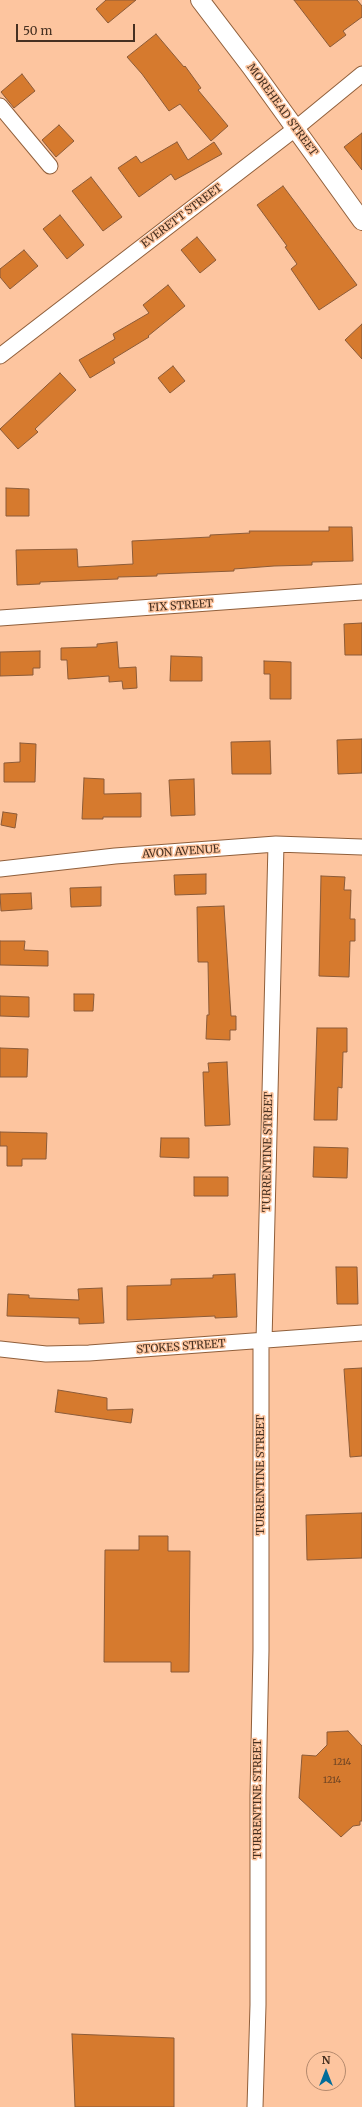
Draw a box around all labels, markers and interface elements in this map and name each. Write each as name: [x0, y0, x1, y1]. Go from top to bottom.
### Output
scale bar: [18, 16, 137, 42]
text: 50 m: [23, 23, 52, 38]
street label: MOREHEAD STREET: [244, 61, 320, 159]
street label: EVERETT STREET: [139, 181, 225, 251]
street label: FIX STREET: [148, 597, 214, 615]
street label: AVON AVENUE: [142, 843, 220, 861]
street label: TURRENTINE STREET: [260, 1092, 276, 1212]
street label: STOKES STREET: [136, 1337, 226, 1357]
street label: TURRENTINE STREET: [254, 1415, 268, 1535]
street label: TURRENTINE STREET: [251, 1739, 265, 1859]
house number: 1214: [333, 1757, 351, 1767]
house number: 1214: [323, 1775, 341, 1785]
north arrow: [306, 2051, 346, 2091]
text: N: [322, 2053, 330, 2067]

